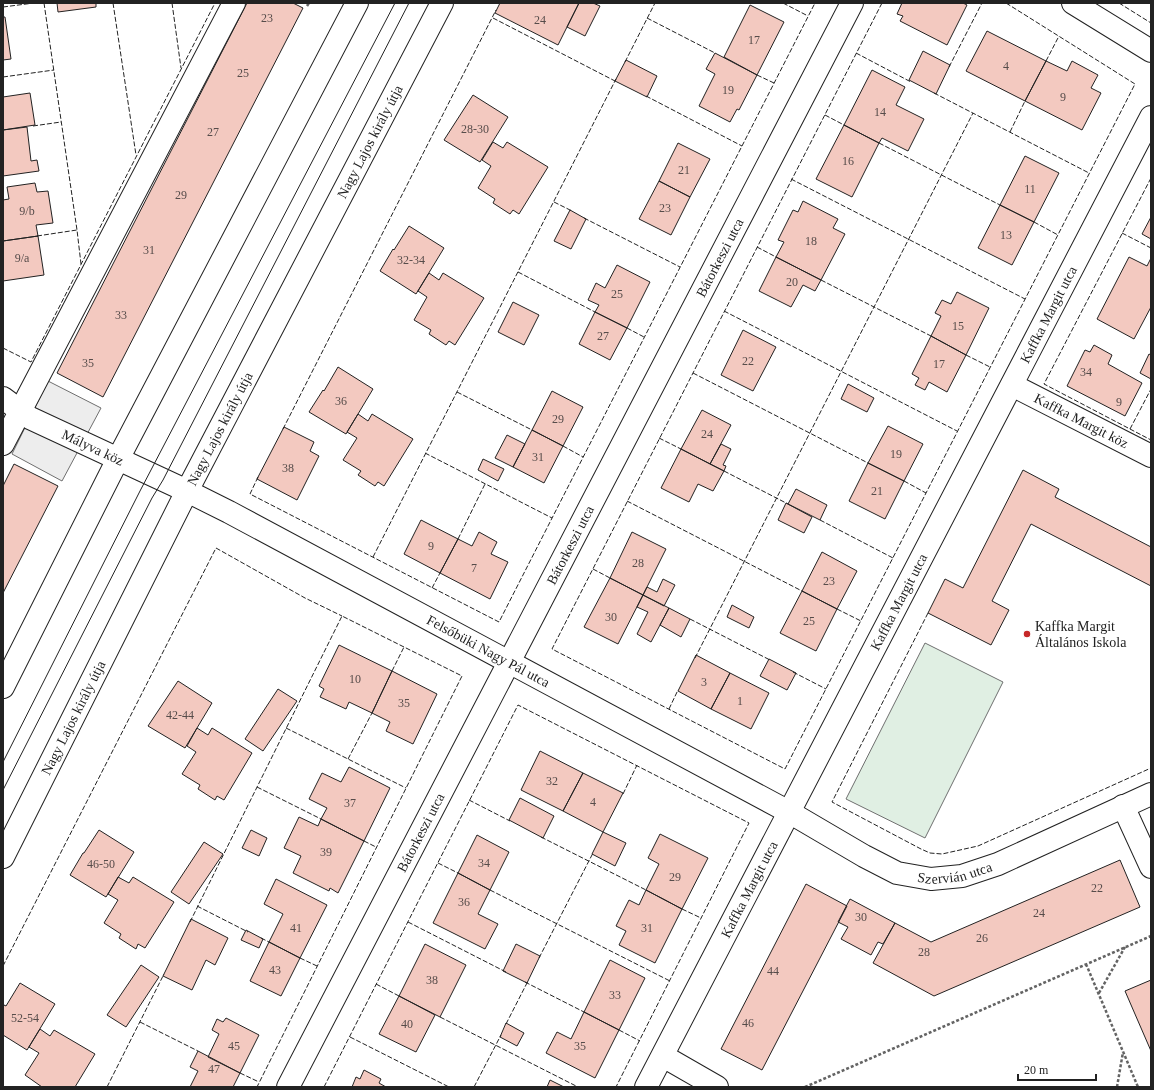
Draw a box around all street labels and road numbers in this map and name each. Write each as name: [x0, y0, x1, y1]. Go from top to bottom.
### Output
street label: Nagy Lajos király útja: [334, 82, 406, 201]
street label: Bátorkeszi utca: [693, 215, 747, 299]
street label: Kaffka Margit utca: [1017, 263, 1080, 365]
street label: Nagy Lajos király útja: [184, 369, 256, 488]
street label: Kaffka Margit köz: [1032, 390, 1131, 451]
street label: Mályva köz: [60, 426, 126, 468]
street label: Bátorkeszi utca: [543, 502, 597, 587]
street label: Kaffka Margit utca: [867, 550, 930, 653]
street label: Felsőbüki Nagy Pál utca: [424, 612, 553, 690]
street label: Nagy Lajos király útja: [38, 657, 108, 777]
street label: Bátorkeszi utca: [394, 790, 447, 874]
street label: Kaffka Margit utca: [718, 838, 781, 940]
street label: Szervián utca: [916, 859, 995, 886]

